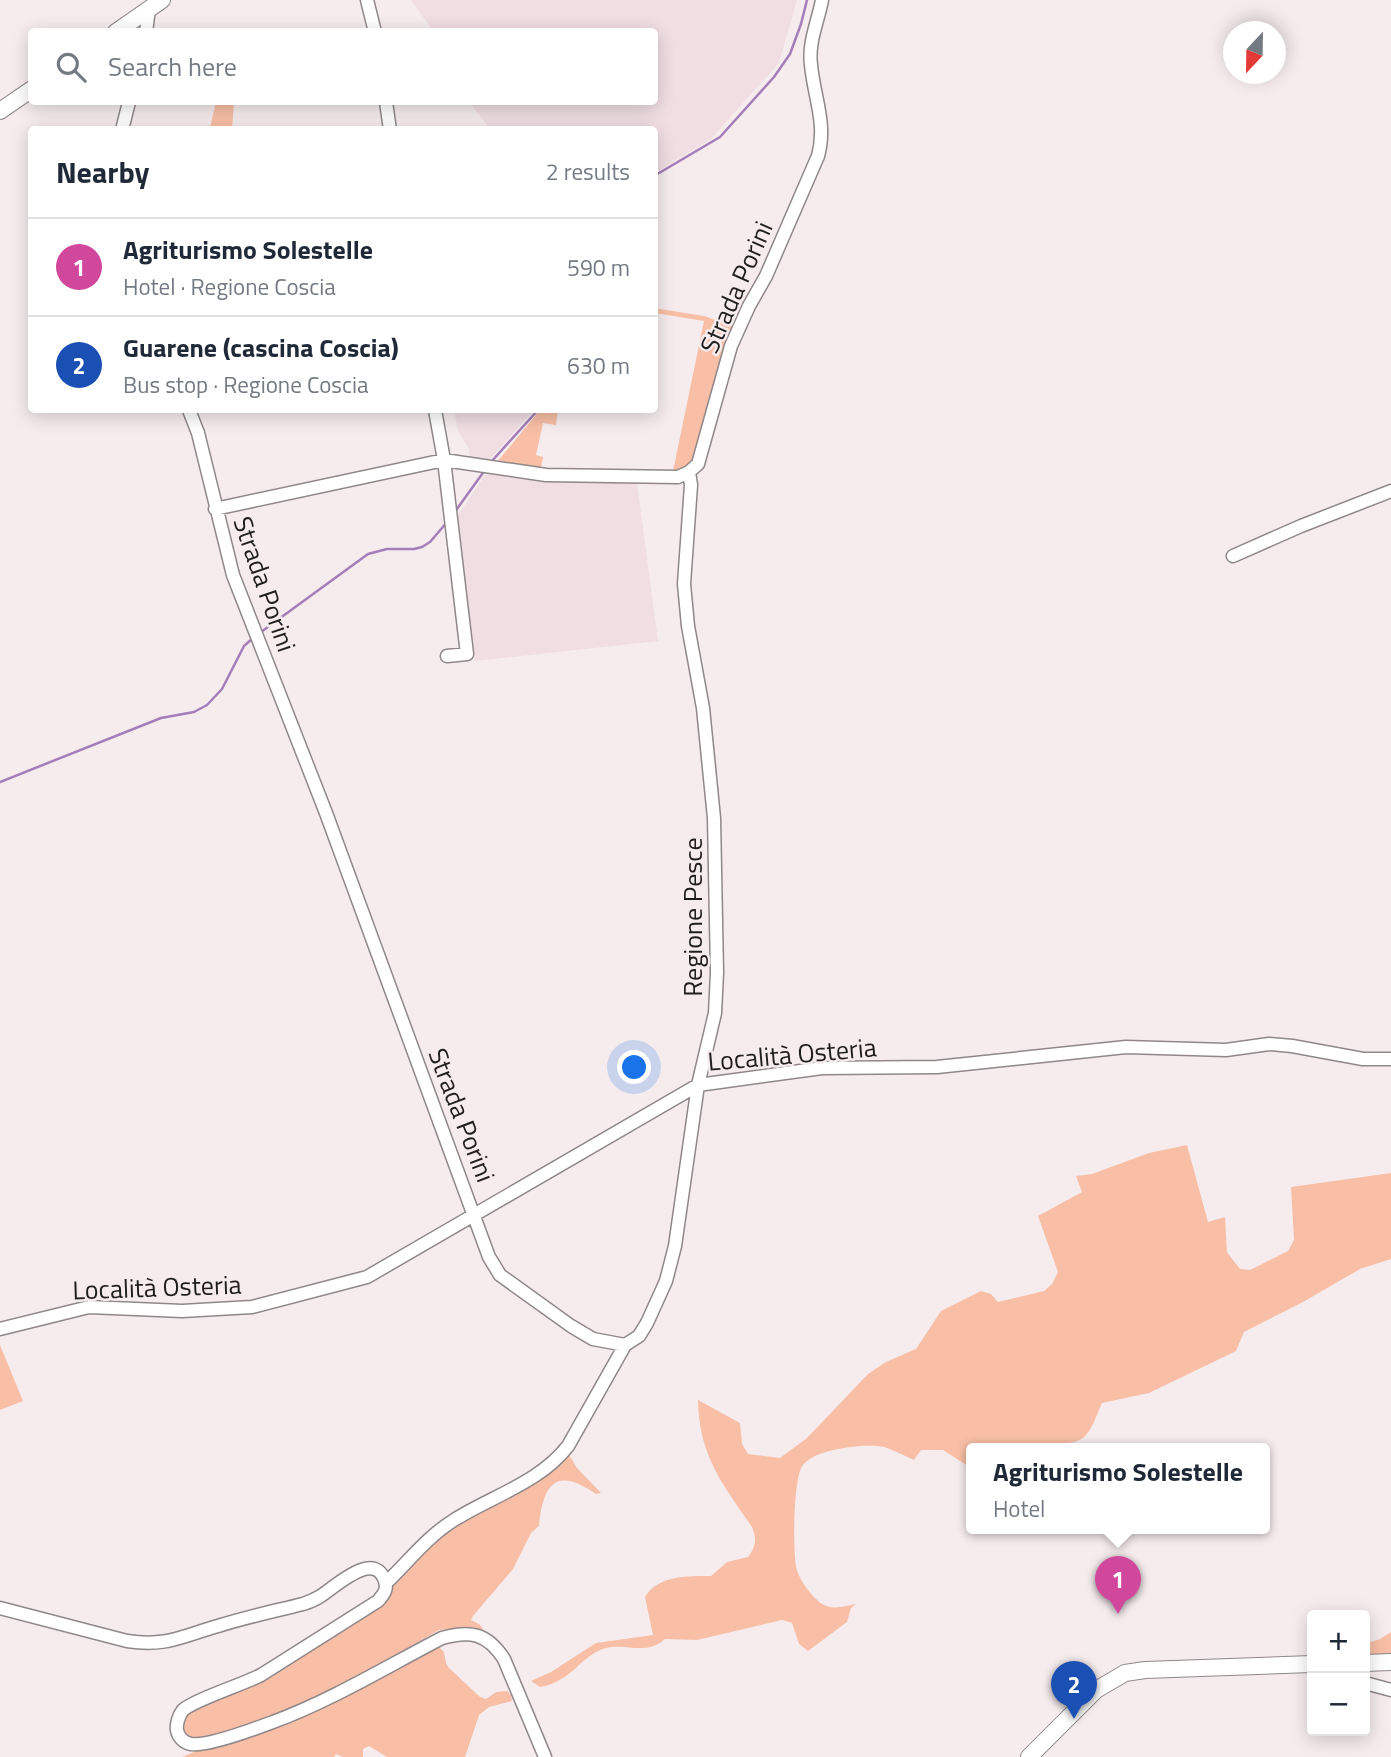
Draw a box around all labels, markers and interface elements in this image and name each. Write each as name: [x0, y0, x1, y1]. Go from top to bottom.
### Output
north arrow: [1223, 21, 1286, 84]
search box: [28, 28, 658, 105]
text: Search here: [108, 47, 237, 86]
icon: search: [52, 48, 90, 86]
text: Nearby: [56, 149, 149, 195]
text: 2 results: [546, 154, 630, 189]
street label: Strada Porini: [690, 215, 782, 359]
text: Agriturismo Solestelle: [123, 230, 373, 269]
text: 1: [73, 250, 85, 285]
text: 590 m: [567, 250, 630, 285]
text: Hotel · Regione Coscia: [123, 269, 336, 304]
text: Guarene (cascina Coscia): [123, 328, 399, 367]
text: 2: [73, 348, 85, 383]
text: 630 m: [567, 348, 630, 383]
text: Bus stop · Regione Coscia: [123, 367, 369, 402]
street label: Strada Porini: [224, 511, 306, 657]
street label: Regione Pesce: [673, 837, 712, 997]
street label: Località Osteria: [706, 1027, 878, 1081]
street label: Strada Porini: [419, 1042, 505, 1188]
your location: [617, 1050, 651, 1084]
street label: Località Osteria: [72, 1265, 242, 1309]
popup: [966, 1443, 1270, 1534]
text: Agriturismo Solestelle: [993, 1452, 1243, 1491]
text: Hotel: [993, 1491, 1045, 1526]
pin: 1: [1095, 1556, 1141, 1614]
map controls: [1307, 1610, 1370, 1736]
button: +: [1307, 1610, 1370, 1673]
pin: 2: [1051, 1661, 1097, 1719]
button: −: [1307, 1673, 1370, 1736]

